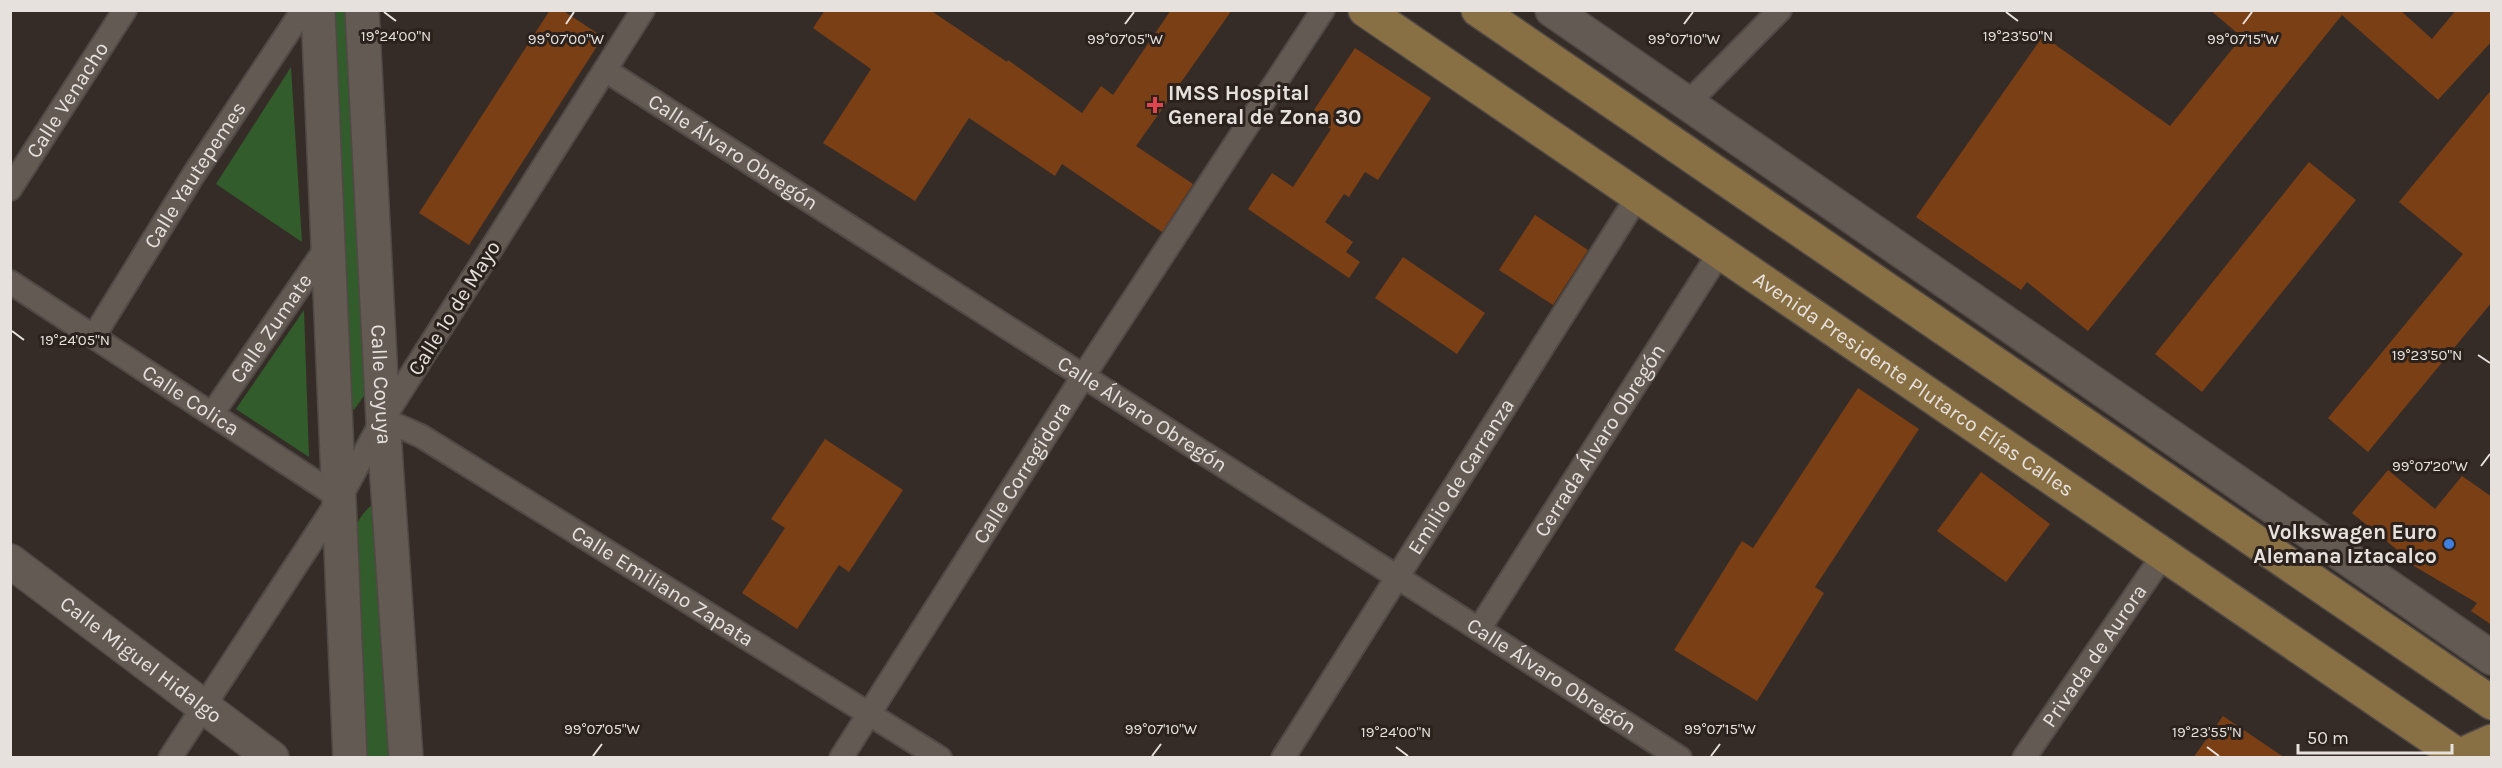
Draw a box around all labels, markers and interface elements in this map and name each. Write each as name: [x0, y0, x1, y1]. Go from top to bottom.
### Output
text: 19°24'00"N: [361, 27, 431, 45]
text: 19°23'50"N: [1983, 27, 2053, 45]
text: 99°07'00"W: [528, 30, 605, 48]
text: 99°07'05"W: [1087, 30, 1164, 48]
text: 99°07'10"W: [1648, 30, 1721, 48]
text: 99°07'15"W: [2207, 30, 2280, 48]
street label: Calle Venacho: [21, 37, 113, 162]
place label: IMSS Hospital General de Zona 30: [1168, 81, 1361, 129]
street label: Calle Álvaro Obregón: [644, 89, 822, 215]
marker: IMSS Hospital General de Zona 30: [1146, 96, 1164, 114]
street label: Calle Yautepemes: [139, 97, 251, 253]
street label: Calle 1º de Mayo: [403, 236, 505, 380]
street label: Avenida Presidente Plutarco Elías Calles: [1749, 267, 2078, 502]
street label: Calle Zumate: [225, 269, 317, 387]
street label: Calle Coyuya: [366, 324, 397, 445]
text: 19°24'05"N: [40, 331, 110, 349]
street label: Cerrada Álvaro Obregón: [1529, 339, 1670, 541]
text: 19°23'50"N: [2392, 346, 2462, 364]
street label: Calle Álvaro Obregón: [1053, 351, 1232, 477]
street label: Calle Colica: [138, 360, 244, 441]
street label: Emilio de Carranza: [1403, 394, 1519, 559]
street label: Calle Corregidora: [968, 397, 1076, 548]
text: 99°07'20"W: [2392, 457, 2469, 475]
street label: Calle Emiliano Zapata: [567, 520, 758, 651]
place label: Volkswagen Euro Alemana Iztacalco: [2253, 520, 2437, 568]
marker: Volkswagen Euro Alemana Iztacalco: [2442, 537, 2456, 551]
street label: Privada de Aurora: [2037, 580, 2152, 732]
street label: Calle Miguel Hidalgo: [56, 591, 227, 728]
street label: Calle Álvaro Obregón: [1462, 613, 1641, 739]
scale bar: [2298, 717, 2452, 755]
text: 99°07'05"W: [564, 720, 641, 738]
text: 99°07'10"W: [1125, 720, 1198, 738]
text: 99°07'15"W: [1684, 720, 1757, 738]
text: 19°24'00"N: [1361, 723, 1431, 741]
text: 19°23'55"N: [2172, 723, 2242, 741]
text: 50 m: [2307, 727, 2349, 749]

